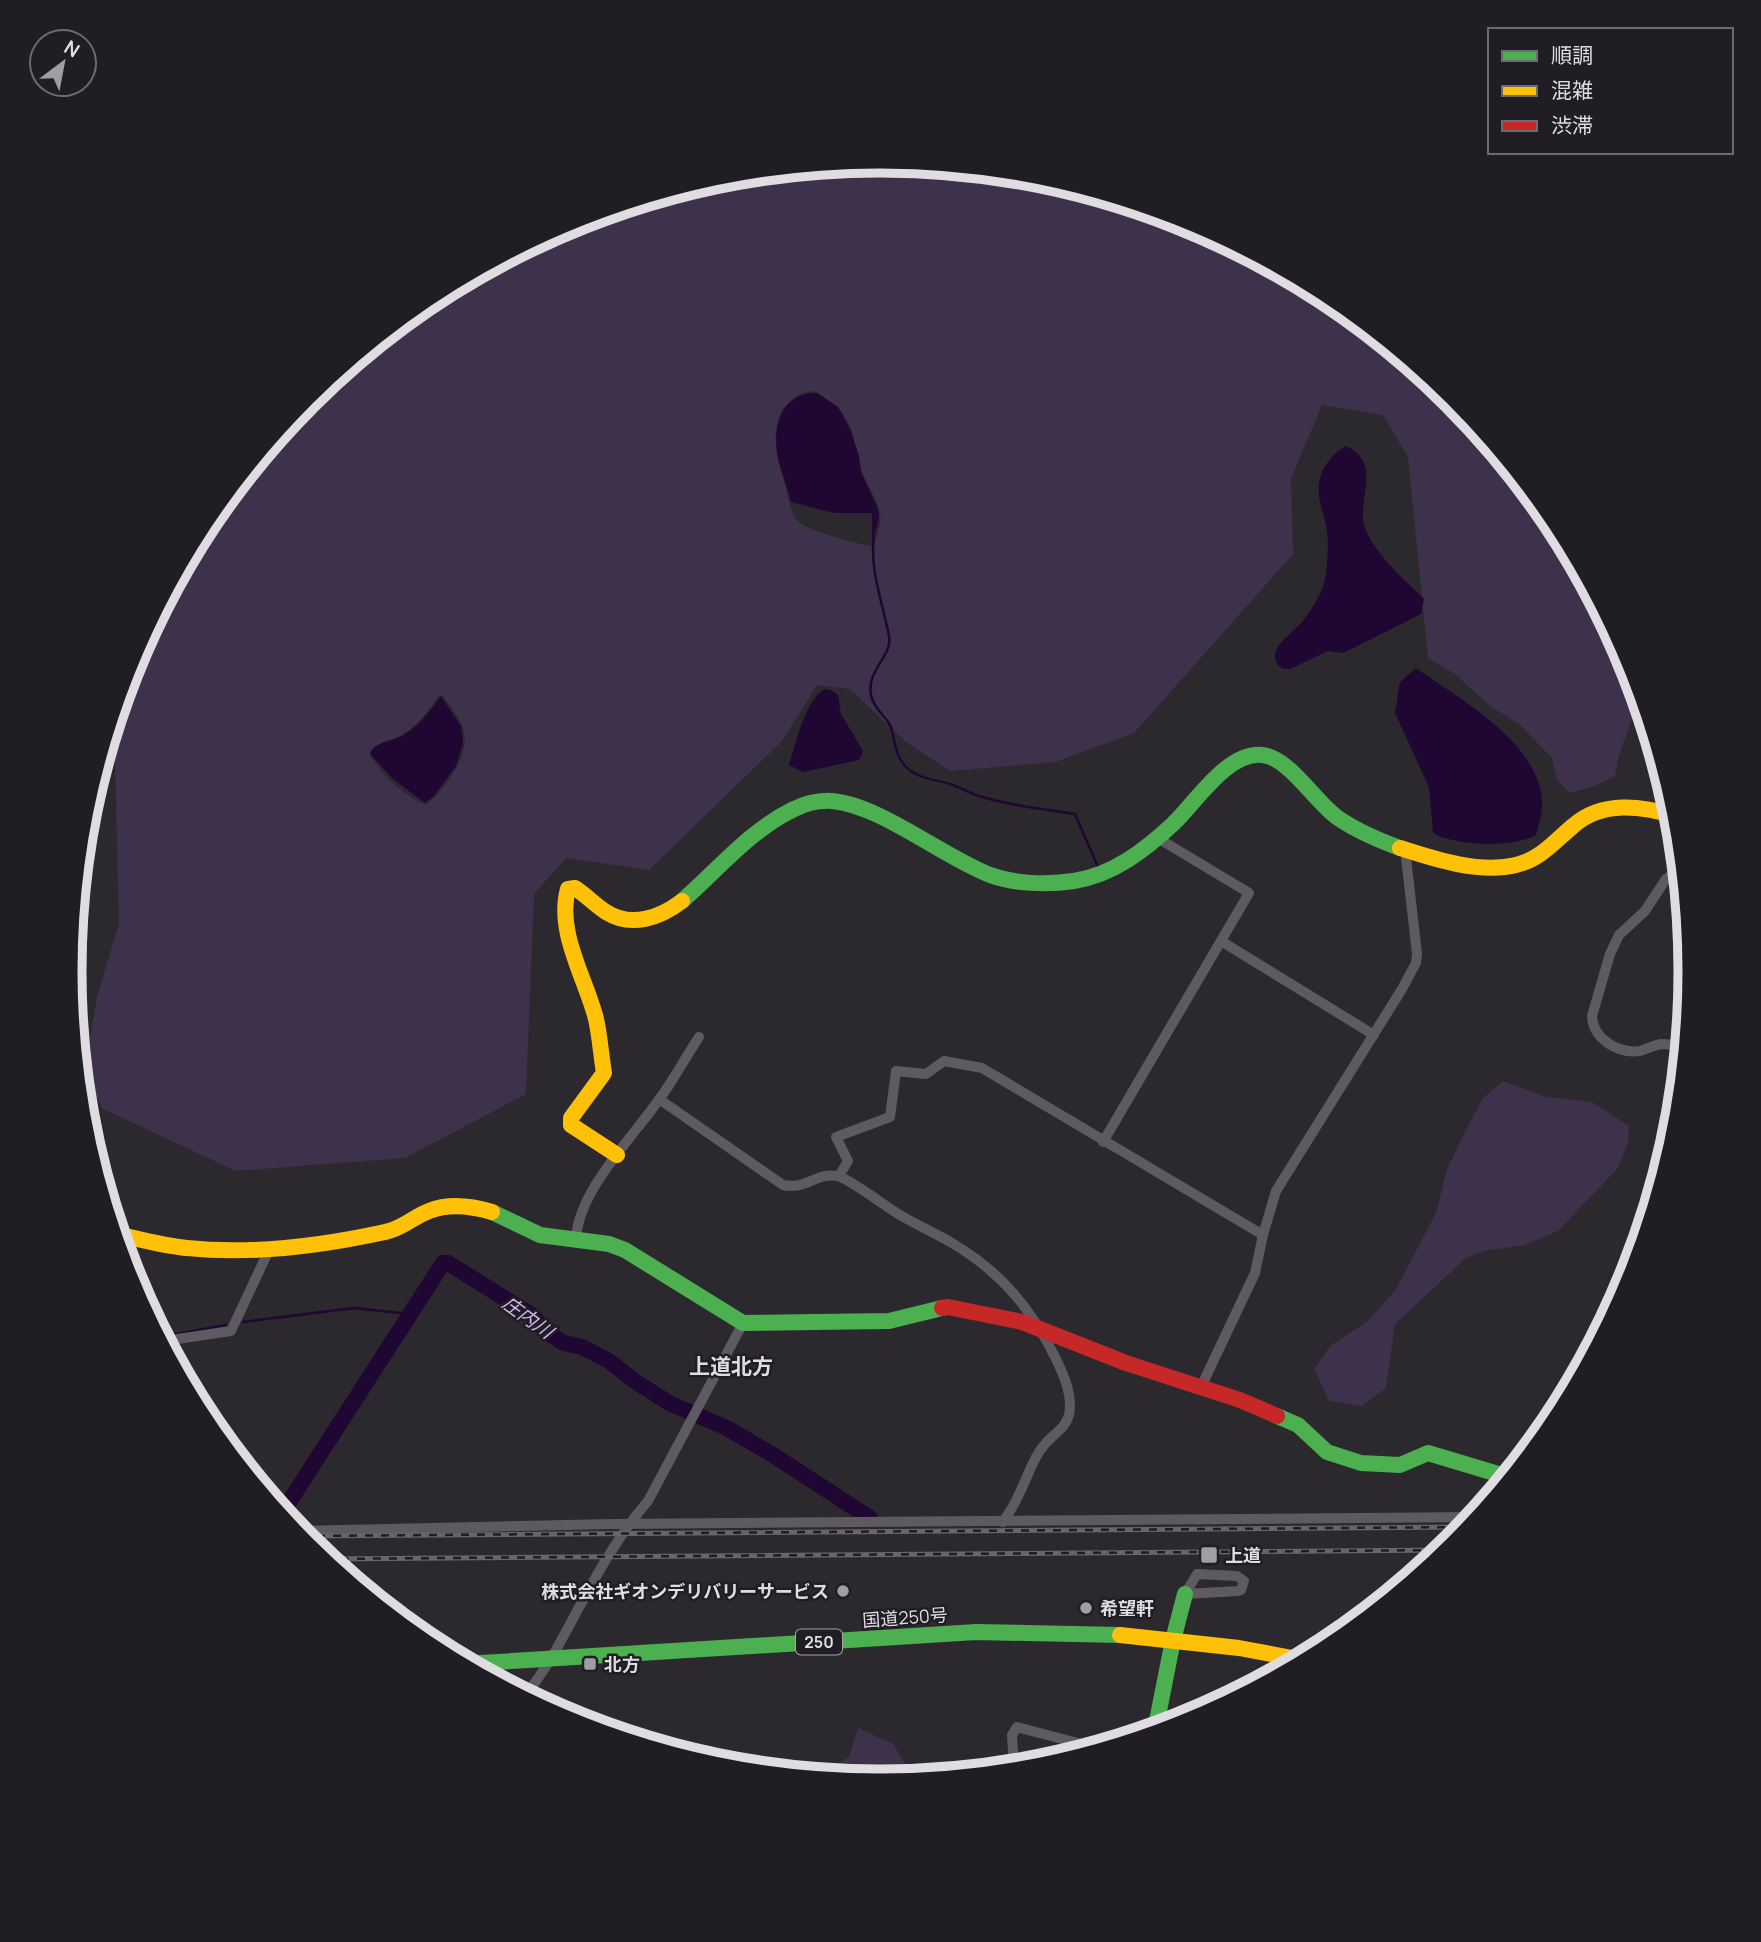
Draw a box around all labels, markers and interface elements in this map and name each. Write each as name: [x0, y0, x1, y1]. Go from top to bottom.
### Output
north arrow: [28, 28, 98, 98]
legend: [1488, 28, 1733, 154]
text: N: [59, 34, 85, 63]
text: 順調: [1551, 41, 1593, 69]
text: 混雑: [1551, 76, 1593, 104]
text: 渋滞: [1551, 111, 1593, 139]
water label: 庄内川: [497, 1290, 560, 1345]
district label: 上道北方: [689, 1352, 773, 1380]
place label: 上道: [1225, 1543, 1261, 1567]
marker: 上道: [1199, 1545, 1219, 1565]
place label: 株式会社ギオンデリバリーサービス: [541, 1579, 829, 1603]
marker: 株式会社ギオンデリバリーサービス: [835, 1583, 851, 1599]
place label: 希望軒: [1100, 1596, 1154, 1620]
marker: 希望軒: [1078, 1600, 1094, 1616]
street label: 国道250号: [861, 1602, 949, 1632]
road number: 250: [796, 1630, 842, 1654]
place label: 北方: [604, 1652, 640, 1676]
marker: 北方: [582, 1656, 598, 1672]

